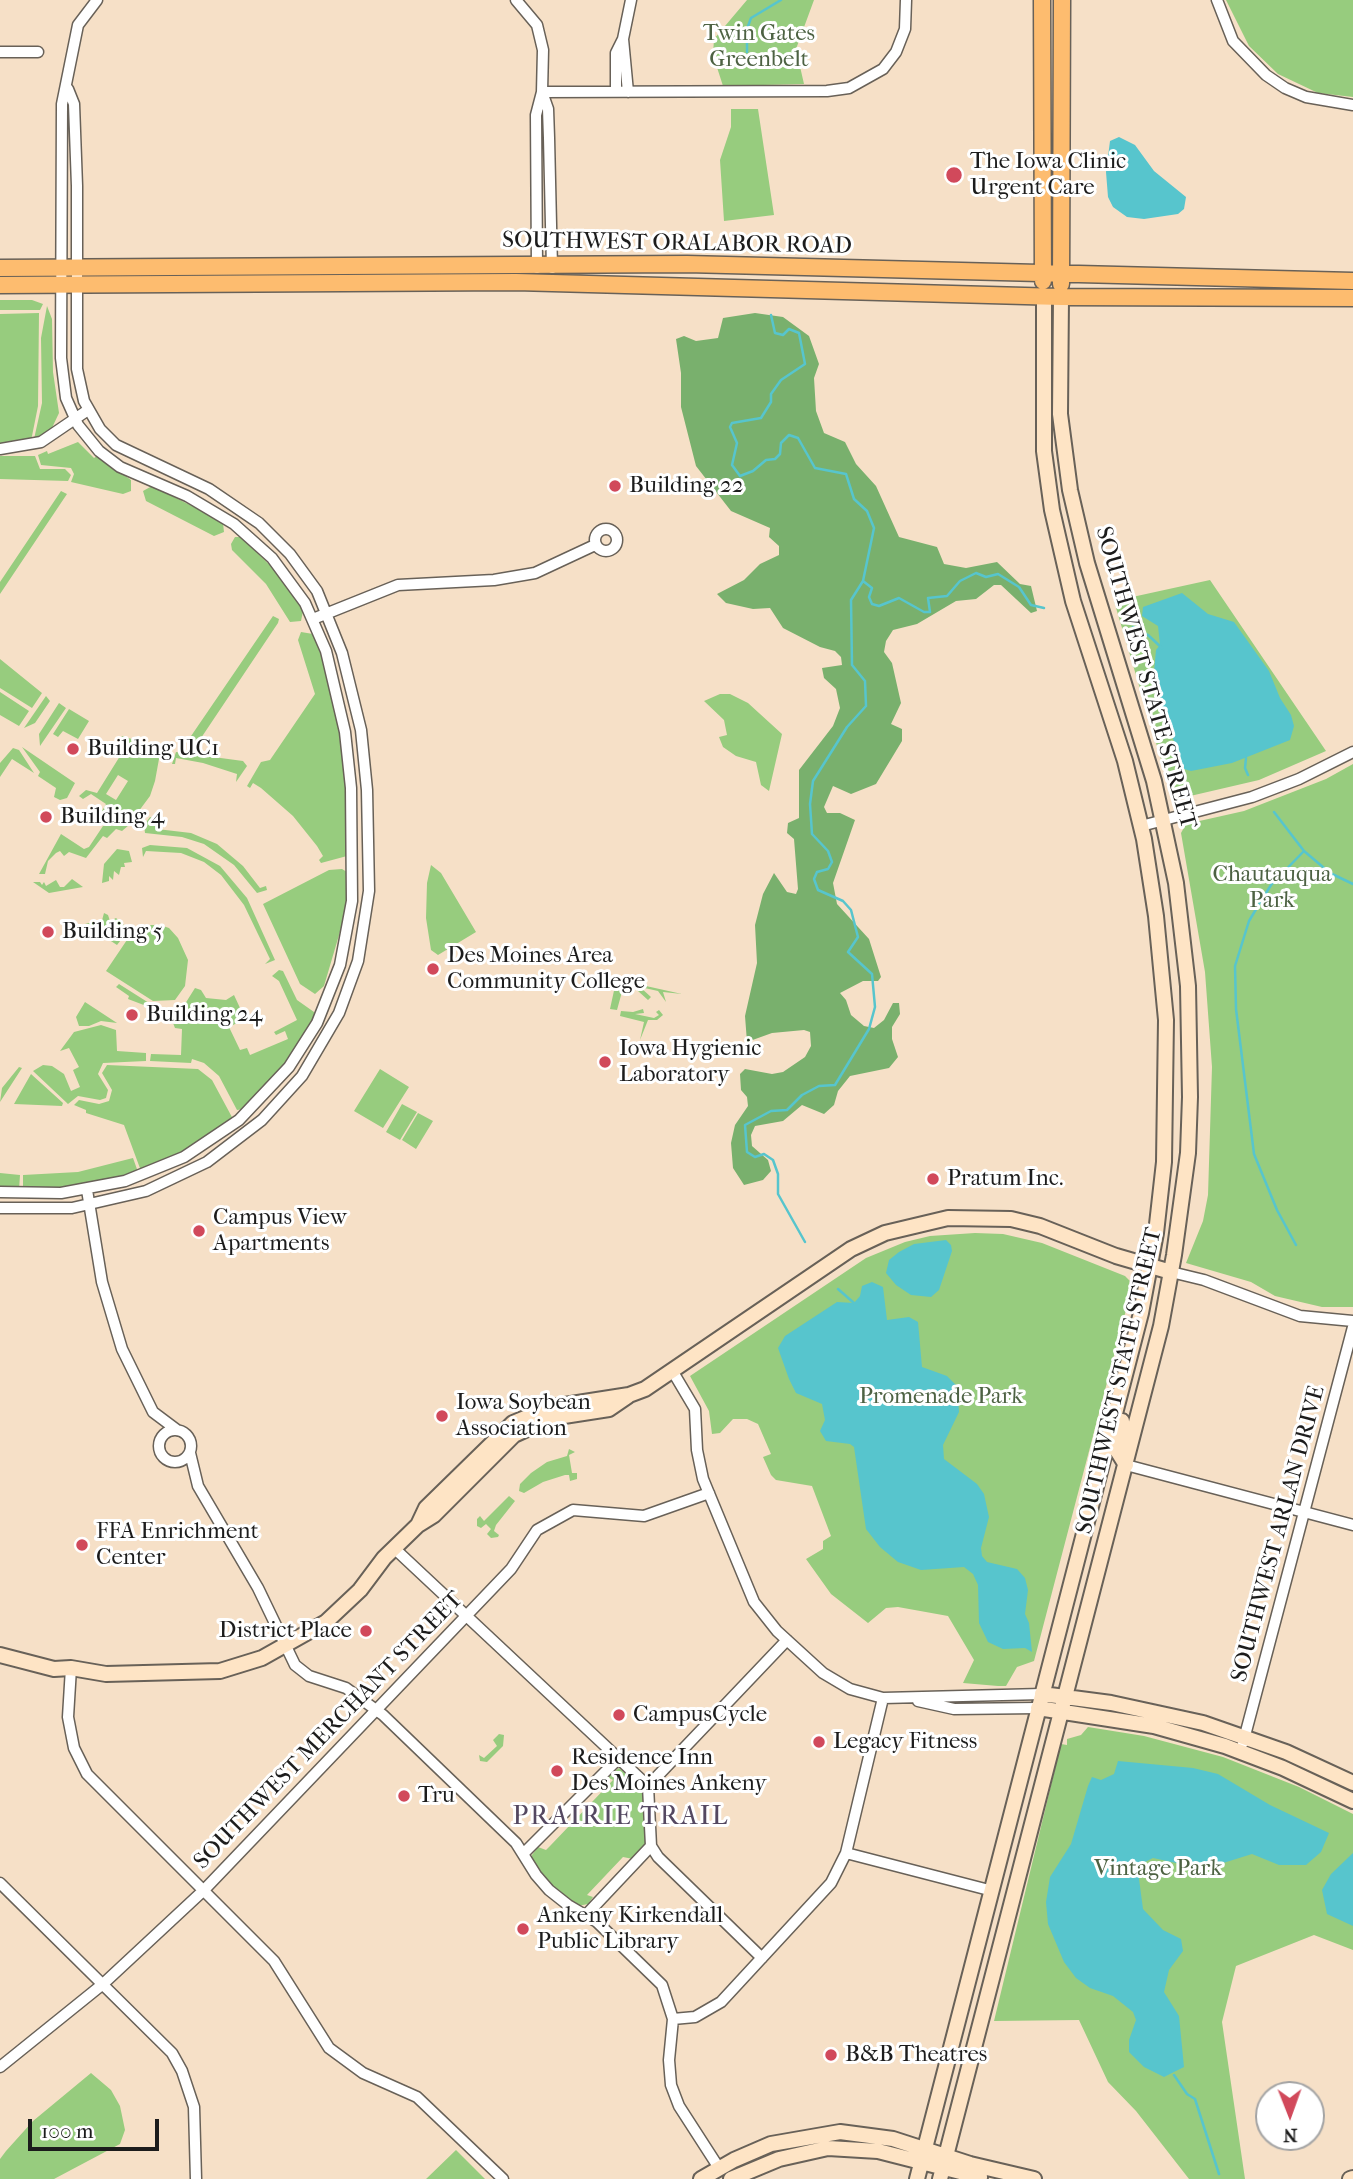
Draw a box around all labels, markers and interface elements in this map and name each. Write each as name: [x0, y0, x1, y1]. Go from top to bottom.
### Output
park label: Twin Gates Greenbelt: [703, 20, 815, 74]
place label: The Iowa Clinic Urgent Care: [970, 148, 1126, 202]
marker: The Iowa Clinic Urgent Care: [944, 165, 964, 185]
street label: SOUTHWEST ORALABOR ROAD: [502, 227, 852, 261]
place label: Building 22: [629, 472, 744, 500]
marker: Building 22: [607, 478, 623, 494]
street label: SOUTHWEST STATE STREET: [1089, 524, 1201, 832]
place label: Building UC1: [87, 735, 219, 763]
marker: Building UC1: [65, 741, 81, 757]
place label: Building 4: [60, 803, 164, 831]
marker: Building 4: [38, 809, 54, 825]
park label: Chautauqua Park: [1212, 861, 1332, 915]
place label: Building 5: [62, 918, 163, 946]
marker: Building 5: [40, 924, 56, 940]
place label: Des Moines Area Community College: [447, 942, 645, 996]
marker: Des Moines Area Community College: [425, 961, 441, 977]
place label: Building 24: [146, 1001, 262, 1029]
marker: Building 24: [124, 1007, 140, 1023]
place label: Iowa Hygienic Laboratory: [619, 1035, 761, 1089]
marker: Iowa Hygienic Laboratory: [597, 1054, 613, 1070]
place label: Pratum Inc.: [947, 1165, 1063, 1193]
marker: Pratum Inc.: [925, 1171, 941, 1187]
place label: Campus View Apartments: [213, 1204, 347, 1258]
marker: Campus View Apartments: [191, 1223, 207, 1239]
street label: SOUTHWEST STATE STREET: [1071, 1225, 1169, 1537]
park label: Promenade Park: [859, 1383, 1023, 1411]
street label: SOUTHWEST ARLAN DRIVE: [1226, 1383, 1332, 1685]
place label: Iowa Soybean Association: [456, 1389, 591, 1443]
marker: Iowa Soybean Association: [434, 1408, 450, 1424]
place label: FFA Enrichment Center: [96, 1518, 259, 1572]
marker: FFA Enrichment Center: [74, 1537, 90, 1553]
street label: SOUTHWEST MERCHANT STREET: [189, 1586, 469, 1876]
place label: District Place: [219, 1617, 352, 1645]
marker: District Place: [358, 1623, 374, 1639]
place label: CampusCycle: [633, 1701, 767, 1729]
marker: CampusCycle: [611, 1707, 627, 1723]
place label: Legacy Fitness: [833, 1728, 977, 1756]
marker: Legacy Fitness: [811, 1734, 827, 1750]
place label: Residence Inn Des Moines Ankeny: [571, 1744, 766, 1798]
marker: Residence Inn Des Moines Ankeny: [549, 1763, 565, 1779]
place label: Tru: [418, 1782, 455, 1810]
marker: Tru: [396, 1788, 412, 1804]
district label: PRAIRIE TRAIL: [514, 1802, 728, 1834]
park label: Vintage Park: [1094, 1855, 1222, 1883]
place label: Ankeny Kirkendall Public Library: [537, 1902, 723, 1956]
marker: Ankeny Kirkendall Public Library: [515, 1921, 531, 1937]
place label: B&B Theatres: [845, 2041, 987, 2069]
marker: B&B Theatres: [823, 2047, 839, 2063]
north arrow: [1255, 2081, 1325, 2151]
scale bar: [32, 2106, 163, 2150]
text: 100 m: [41, 2119, 94, 2143]
text: N: [1283, 2124, 1298, 2146]

